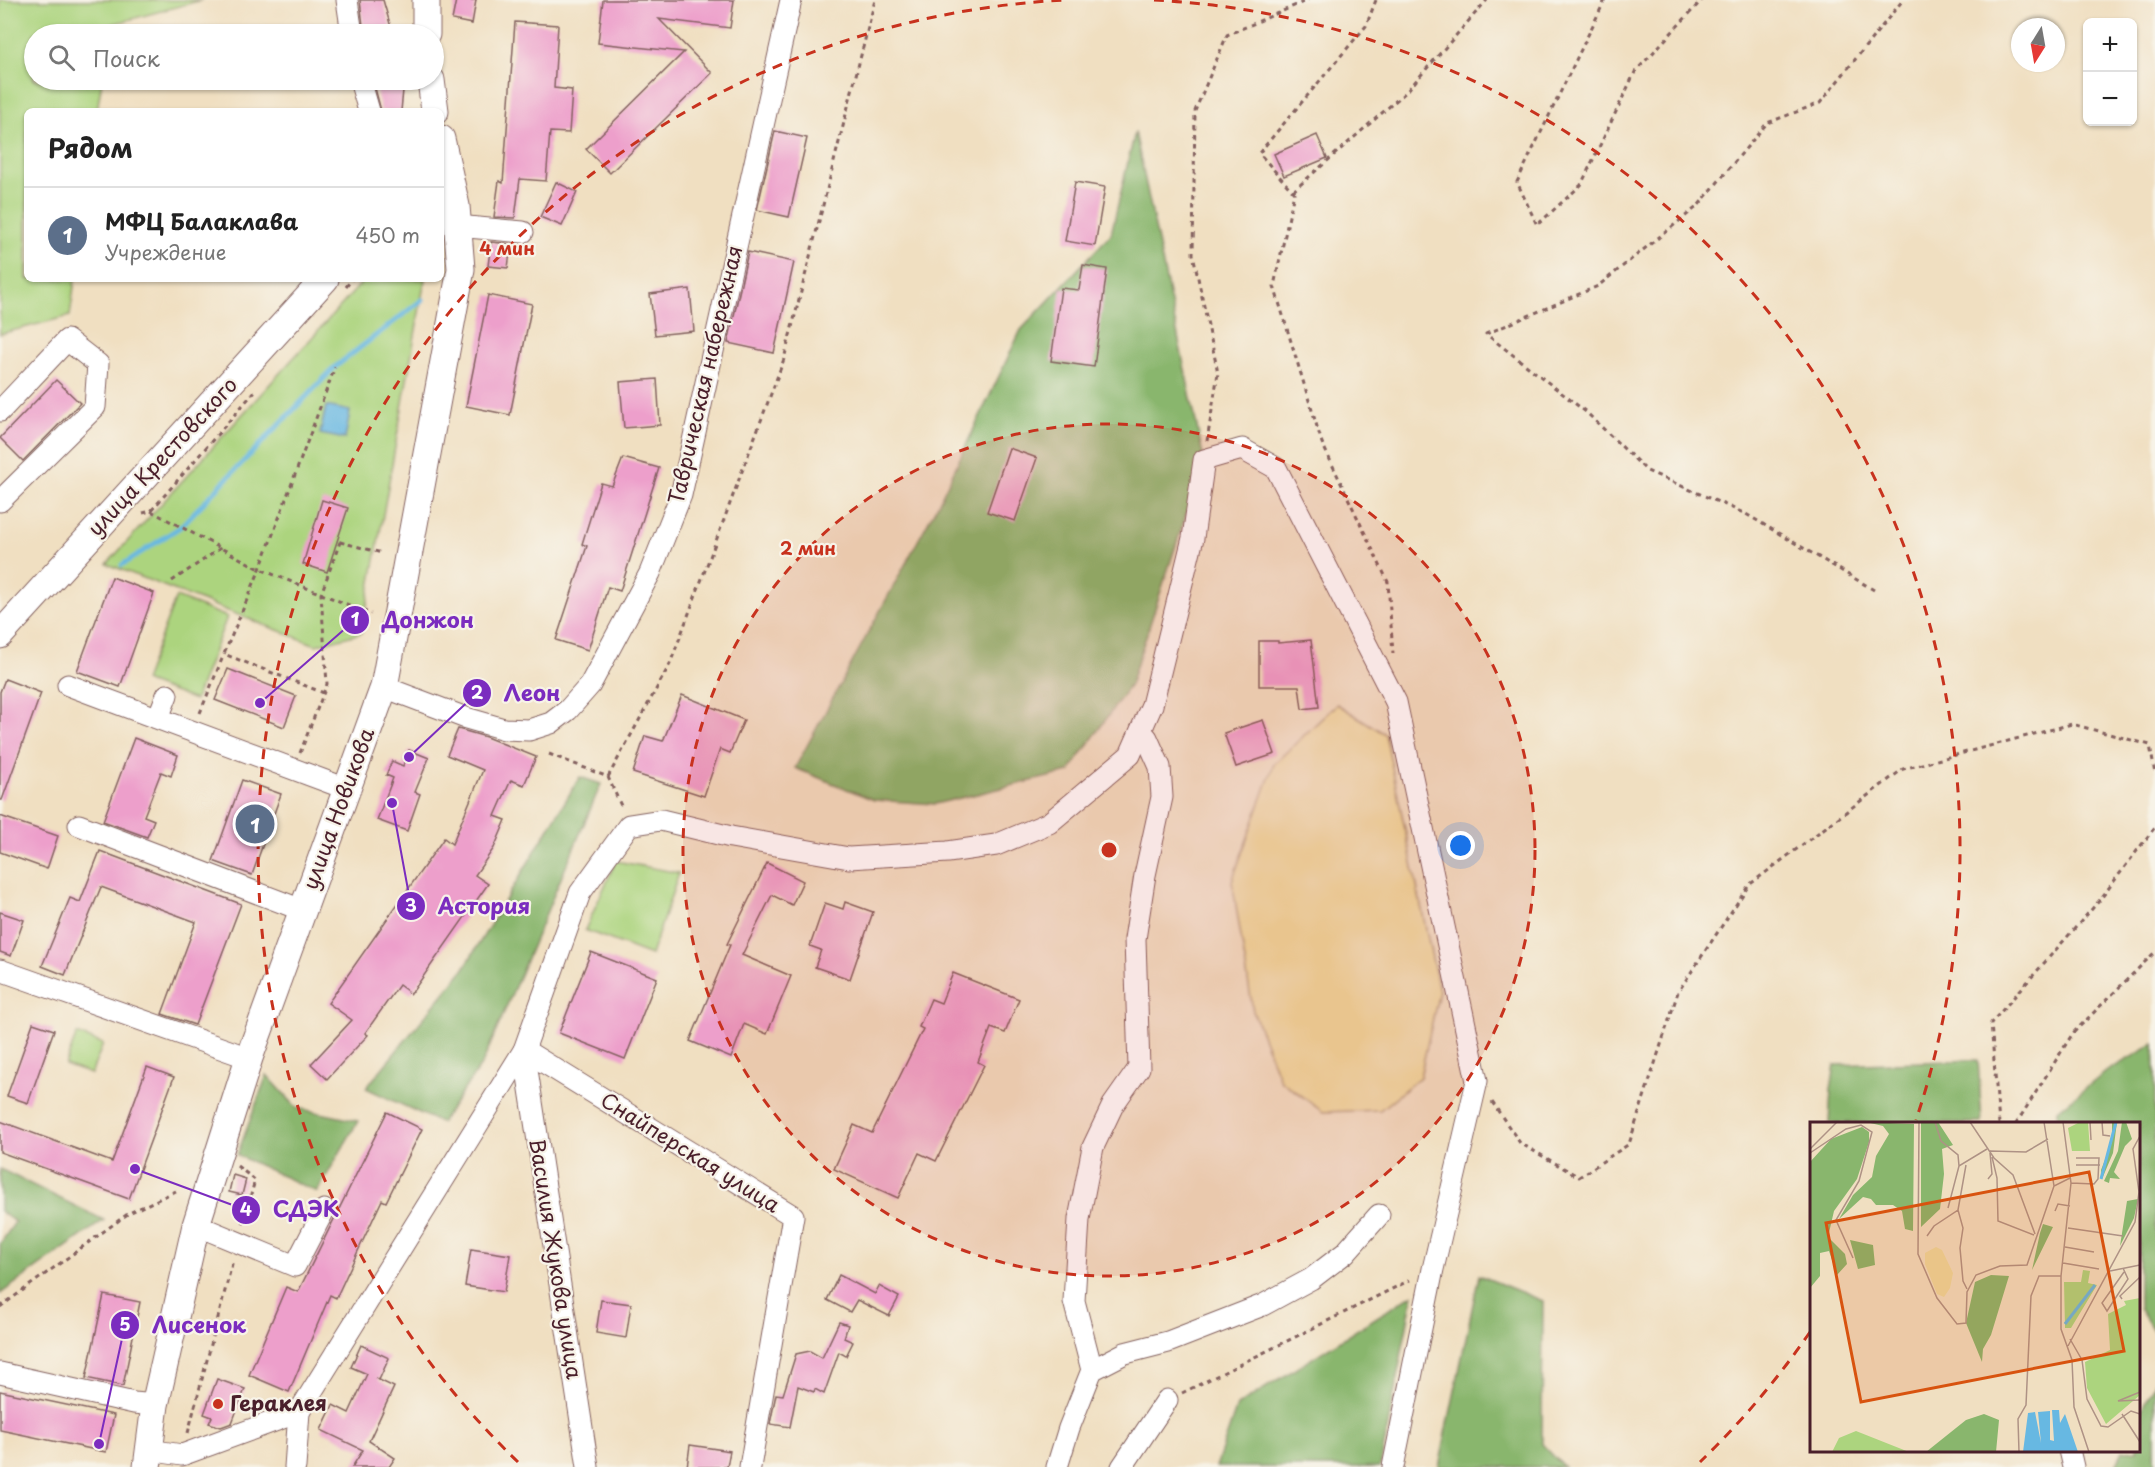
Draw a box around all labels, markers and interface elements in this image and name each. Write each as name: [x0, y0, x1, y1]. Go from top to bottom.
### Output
north arrow: [2011, 18, 2065, 72]
map controls: [2083, 18, 2137, 126]
button: +: [2083, 18, 2137, 72]
search box: [24, 24, 444, 90]
icon: search: [45, 41, 78, 74]
text: Поиск: [93, 41, 160, 74]
button: −: [2083, 72, 2137, 126]
text: Рядом: [48, 128, 133, 167]
text: МФЦ Балаклава: [105, 204, 298, 237]
text: 1: [63, 220, 72, 250]
text: 450 m: [355, 220, 420, 250]
text: 4 мин: [479, 234, 535, 261]
text: Учреждение: [105, 237, 226, 267]
street label: Таврическая набережная: [659, 242, 749, 507]
street label: улица Крестовского: [79, 369, 244, 542]
text: 2 мин: [780, 534, 836, 561]
callout: Донжон: [340, 600, 486, 640]
text: Донжон: [381, 602, 474, 635]
text: 1: [351, 605, 360, 632]
callout: Леон: [462, 673, 572, 713]
text: Леон: [504, 675, 560, 708]
text: 2: [471, 678, 484, 705]
street label: улица Новикова: [293, 723, 381, 894]
pin: 1: [236, 802, 274, 846]
your location: [1446, 831, 1475, 860]
centre of rings: [1099, 840, 1119, 860]
callout: Астория: [396, 886, 542, 926]
text: Астория: [437, 888, 530, 921]
text: 3: [405, 891, 417, 918]
street label: Снайперская улица: [595, 1083, 788, 1220]
inset map: [1810, 1122, 2140, 1452]
street label: Василия Жукова улица: [522, 1136, 592, 1382]
callout: СДЭК: [231, 1190, 351, 1230]
text: СДЭК: [273, 1191, 339, 1224]
text: 4: [240, 1195, 252, 1222]
callout: Лисенок: [110, 1305, 258, 1345]
text: Лисенок: [152, 1307, 247, 1340]
text: 5: [119, 1310, 131, 1337]
place label: Гераклея: [230, 1386, 327, 1418]
marker: Гераклея: [211, 1397, 225, 1411]

